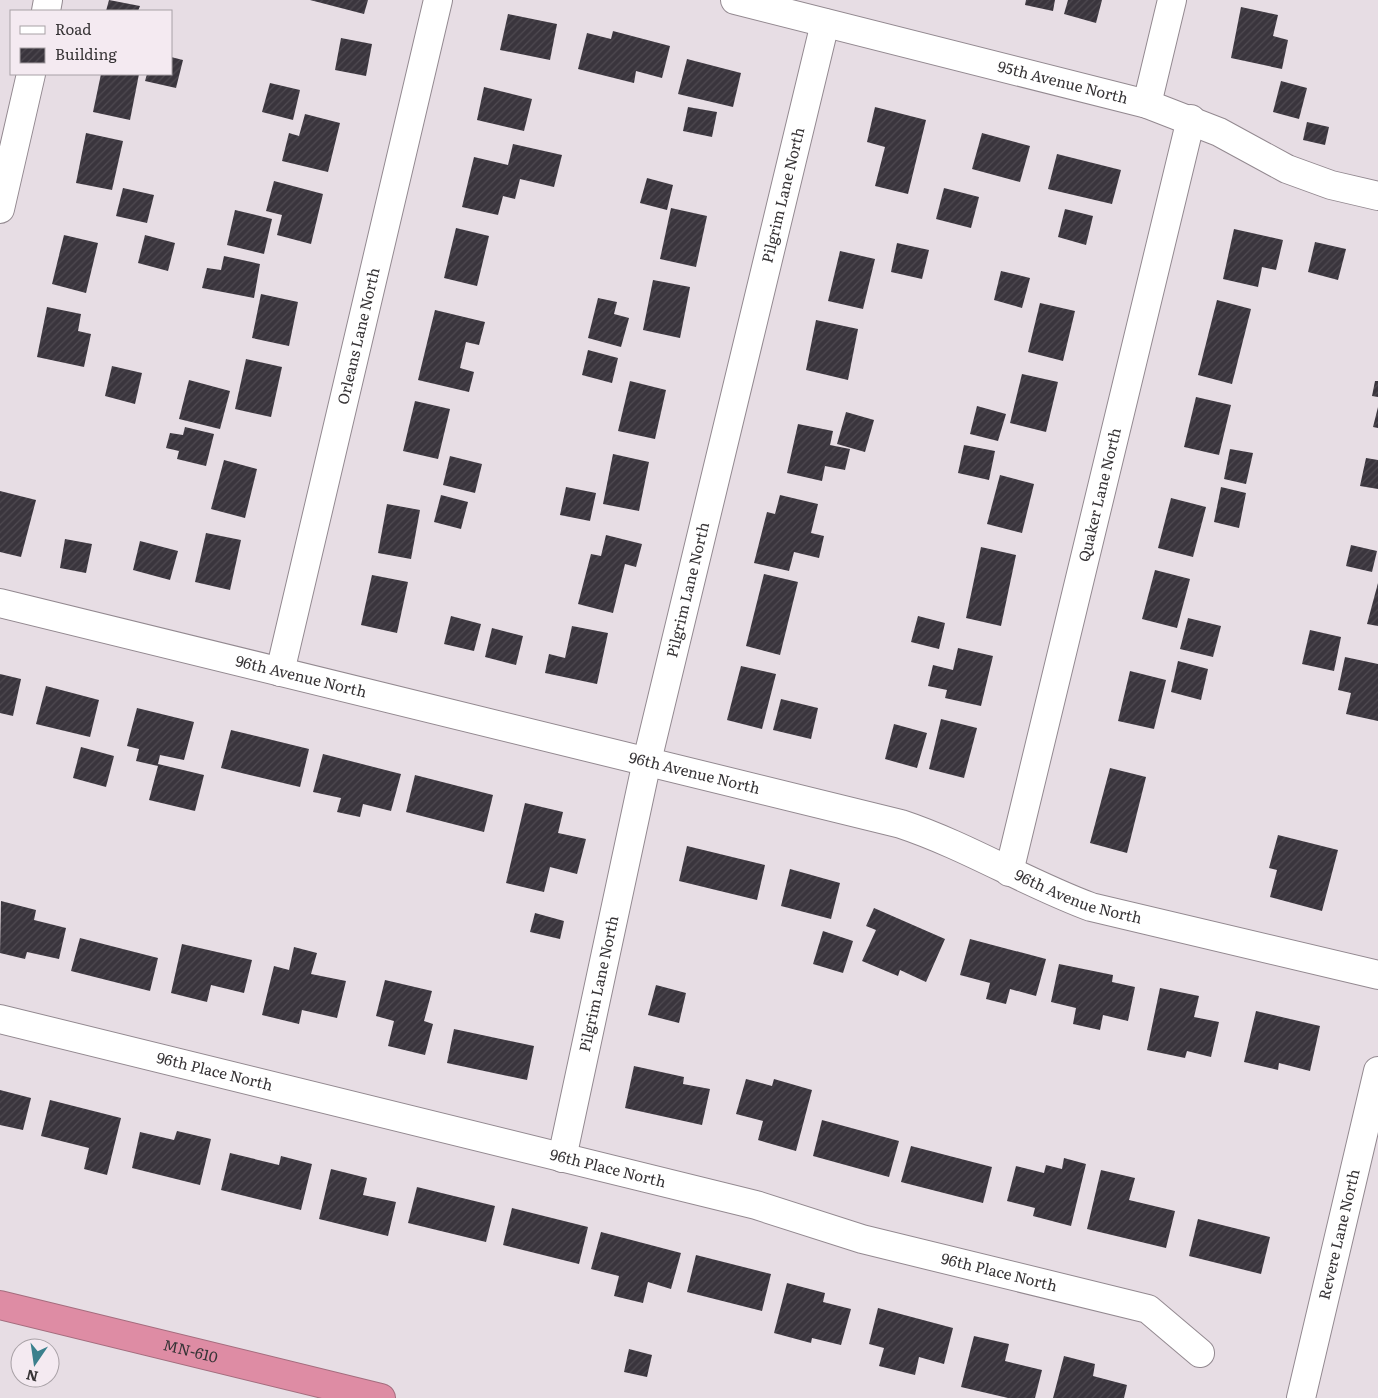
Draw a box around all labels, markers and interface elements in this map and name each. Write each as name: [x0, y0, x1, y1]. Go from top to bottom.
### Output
legend: [10, 10, 172, 75]
text: Road: [55, 17, 91, 40]
text: Building: [55, 42, 117, 65]
street label: 95th Avenue North: [995, 54, 1131, 109]
street label: Pilgrim Lane North: [755, 125, 809, 265]
street label: Orleans Lane North: [330, 265, 385, 407]
street label: Quaker Lane North: [1071, 425, 1126, 564]
street label: Pilgrim Lane North: [659, 519, 714, 660]
street label: 96th Avenue North: [234, 648, 369, 703]
street label: 96th Avenue North: [627, 745, 763, 799]
street label: 96th Avenue North: [1011, 862, 1145, 929]
street label: Pilgrim Lane North: [572, 913, 624, 1054]
street label: 96th Place North: [155, 1045, 275, 1096]
street label: 96th Place North: [548, 1142, 669, 1192]
street label: Revere Lane North: [1312, 1166, 1365, 1302]
street label: 96th Place North: [939, 1246, 1060, 1296]
street label: MN-610: [161, 1332, 221, 1368]
north arrow: [10, 1338, 60, 1388]
text: N: [24, 1366, 40, 1388]

